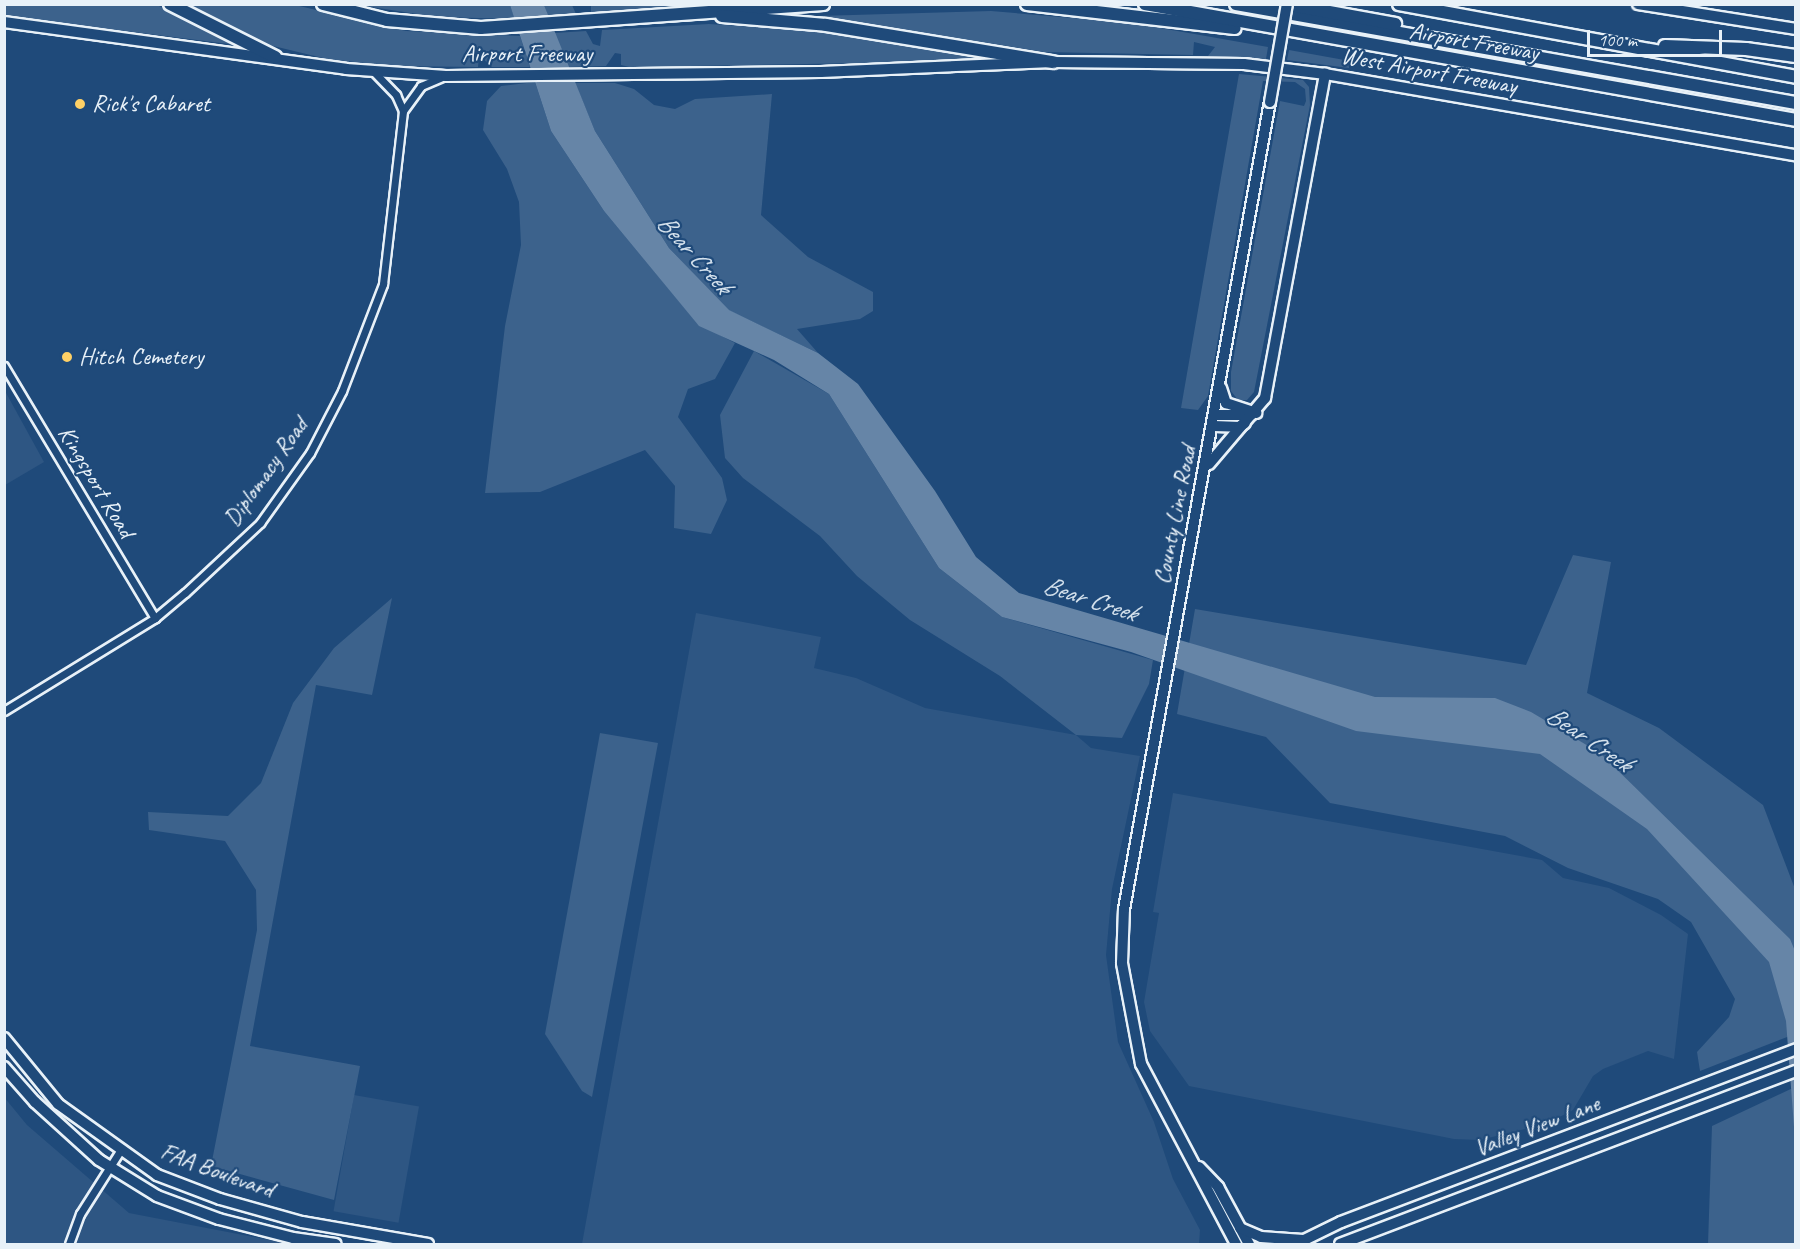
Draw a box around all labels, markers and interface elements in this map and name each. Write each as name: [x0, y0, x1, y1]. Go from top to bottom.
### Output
street label: Airport Freeway: [1407, 16, 1541, 68]
scale bar: [1590, 18, 1725, 56]
text: 100 m: [1598, 29, 1637, 51]
street label: Airport Freeway: [462, 40, 592, 68]
street label: West Airport Freeway: [1339, 41, 1519, 101]
place label: Rick's Cabaret: [92, 90, 210, 118]
marker: Rick's Cabaret: [73, 97, 87, 111]
water label: Bear Creek: [650, 208, 738, 300]
place label: Hitch Cemetery: [79, 343, 203, 371]
marker: Hitch Cemetery: [60, 350, 74, 364]
street label: Diplomacy Road: [218, 412, 314, 532]
street label: Kingsport Road: [52, 421, 140, 543]
street label: County Line Road: [1147, 443, 1203, 587]
water label: Bear Creek: [1039, 569, 1141, 629]
water label: Bear Creek: [1540, 699, 1638, 779]
street label: Valley View Lane: [1470, 1089, 1604, 1163]
street label: FAA Boulevard: [157, 1137, 277, 1205]

